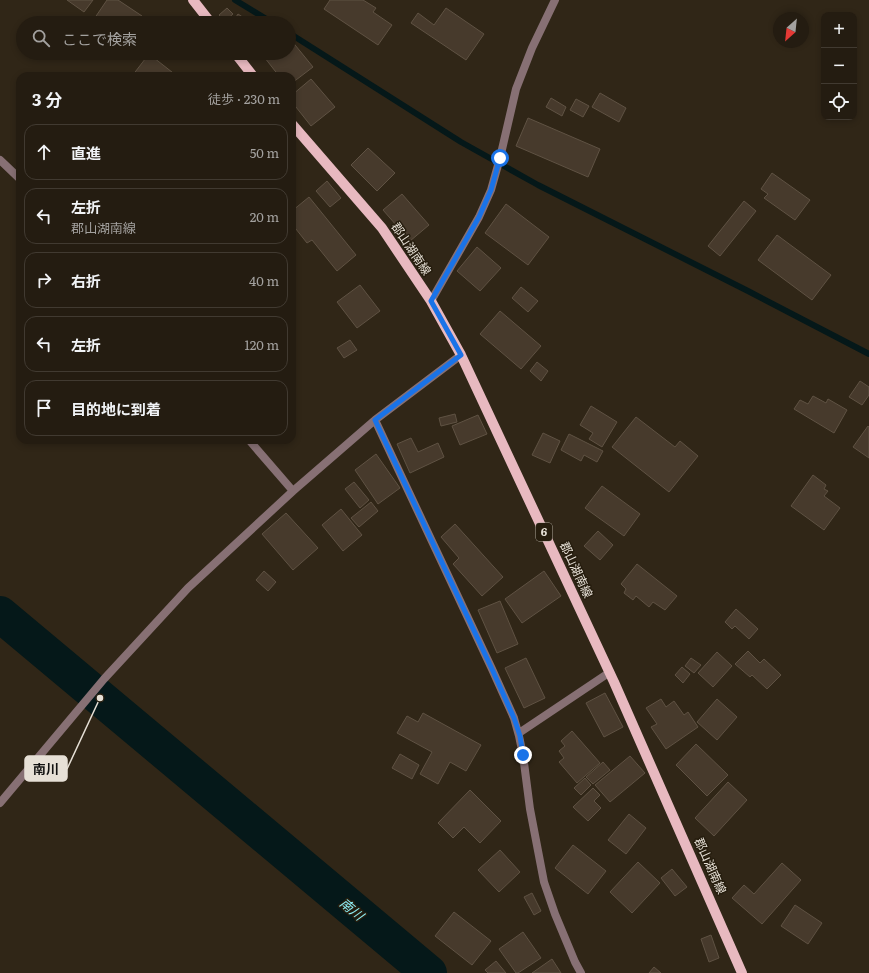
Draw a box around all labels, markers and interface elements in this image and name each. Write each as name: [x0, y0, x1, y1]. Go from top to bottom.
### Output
north arrow: [773, 12, 809, 48]
map controls: [821, 12, 857, 120]
button: +: [821, 12, 857, 48]
search box: [16, 16, 296, 60]
icon: search: [30, 27, 52, 49]
text: ここで検索: [62, 27, 137, 50]
button: −: [821, 48, 857, 84]
button: locate: [821, 84, 857, 120]
text: 3 分: [32, 86, 62, 111]
text: 徒歩 · 230 m: [208, 89, 280, 108]
icon: ahead: [33, 141, 55, 163]
text: 直進: [71, 141, 101, 164]
text: 50 m: [250, 143, 279, 162]
route start: [491, 149, 509, 167]
text: 左折: [71, 195, 101, 218]
icon: left: [33, 205, 55, 227]
text: 20 m: [250, 207, 279, 226]
text: 郡山湖南線: [71, 218, 136, 237]
street label: 郡山湖南線: [388, 219, 436, 278]
icon: right: [33, 269, 55, 291]
text: 右折: [71, 269, 101, 292]
text: 40 m: [249, 271, 279, 290]
icon: left: [33, 333, 55, 355]
text: 左折: [71, 333, 101, 356]
text: 120 m: [244, 335, 279, 354]
icon: arrive: [33, 397, 55, 419]
text: 目的地に到着: [71, 397, 161, 420]
road number: 6: [536, 523, 552, 541]
street label: 郡山湖南線: [556, 539, 598, 601]
route end: [514, 746, 532, 764]
callout: 南川: [25, 756, 67, 781]
text: 南川: [33, 759, 59, 778]
street label: 郡山湖南線: [690, 835, 731, 897]
water label: 南川: [336, 893, 370, 926]

